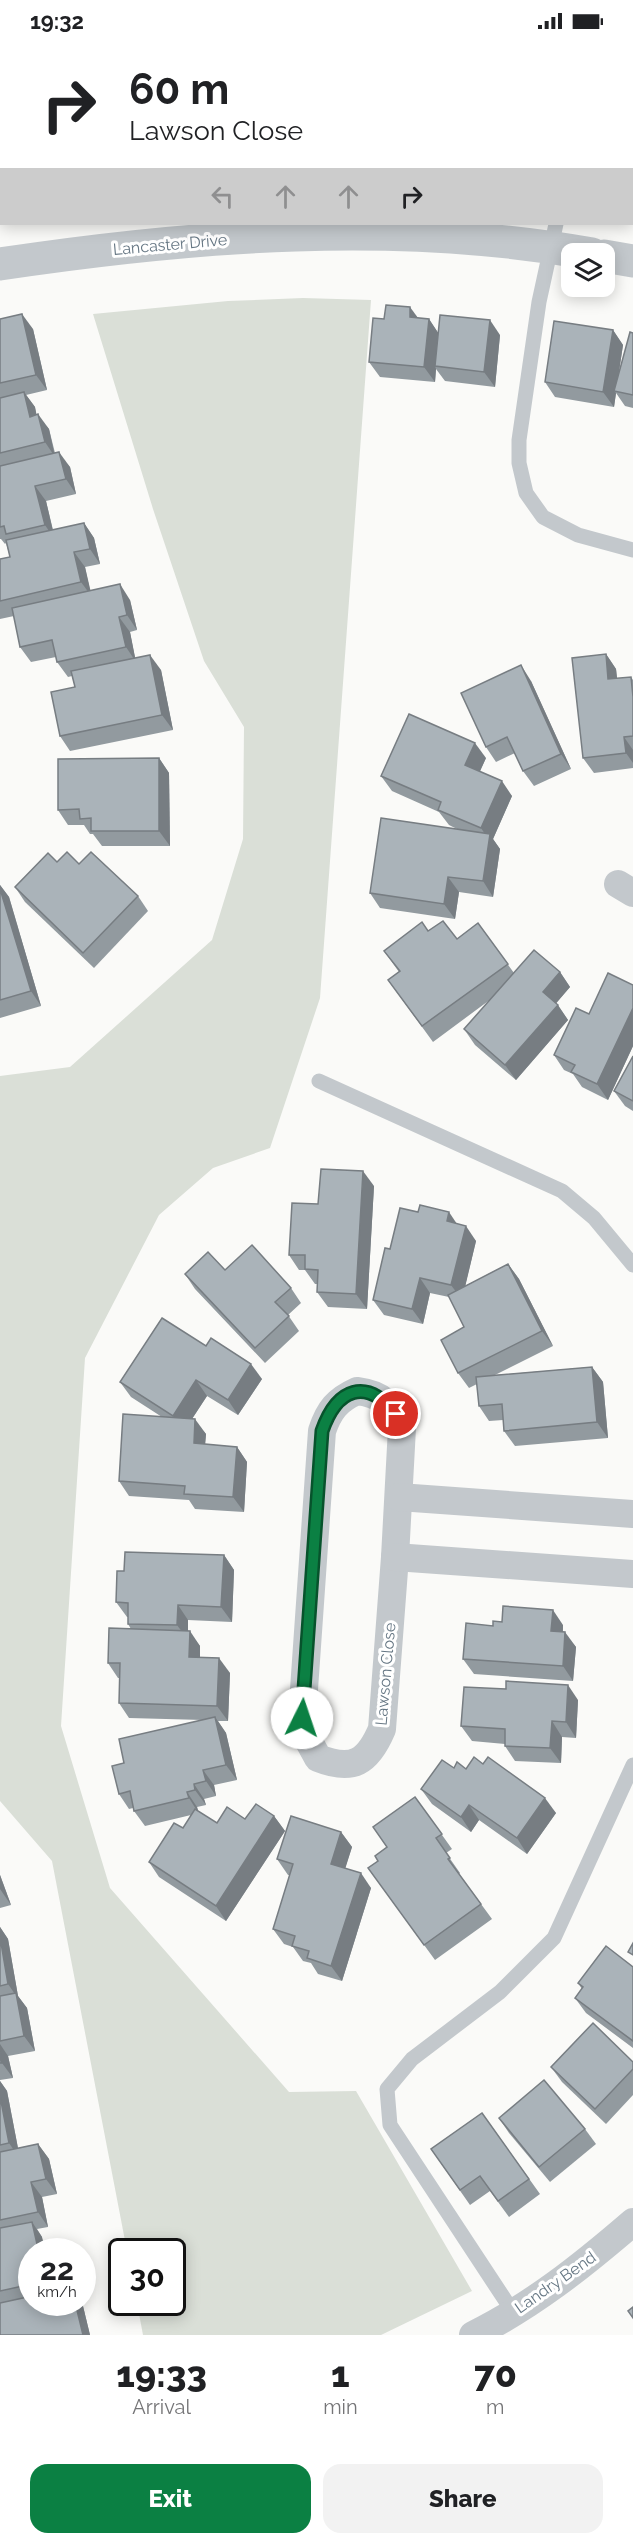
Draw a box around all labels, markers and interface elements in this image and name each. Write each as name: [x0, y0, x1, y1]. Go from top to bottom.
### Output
text: 19:32: [30, 8, 84, 34]
text: 60 m: [129, 65, 229, 114]
icon: right: [30, 66, 108, 144]
text: Lawson Close: [129, 115, 303, 146]
icon: left: [206, 180, 239, 213]
icon: ahead: [269, 180, 302, 213]
icon: ahead: [332, 180, 365, 213]
icon: right: [395, 180, 428, 213]
street label: Lancaster Drive: [112, 230, 228, 259]
map controls: [561, 243, 615, 297]
button: layers: [561, 243, 615, 297]
pin: [370, 1388, 421, 1439]
icon: arrive: [379, 1397, 412, 1430]
street label: Lawson Close: [372, 1622, 399, 1726]
position arrow: [270, 1686, 334, 1750]
speed limit sign: 30: [108, 2238, 186, 2316]
street label: Landry Bend: [511, 2247, 600, 2317]
text: 22: [40, 2252, 74, 2287]
text: km/h: [37, 2283, 77, 2301]
text: 19:33: [116, 2353, 207, 2395]
text: 1: [331, 2353, 350, 2395]
text: 70: [474, 2353, 517, 2395]
text: Arrival: [132, 2395, 191, 2419]
text: min: [323, 2395, 358, 2419]
text: m: [486, 2395, 505, 2419]
button: Exit: [30, 2464, 311, 2533]
button: Share: [323, 2464, 603, 2533]

